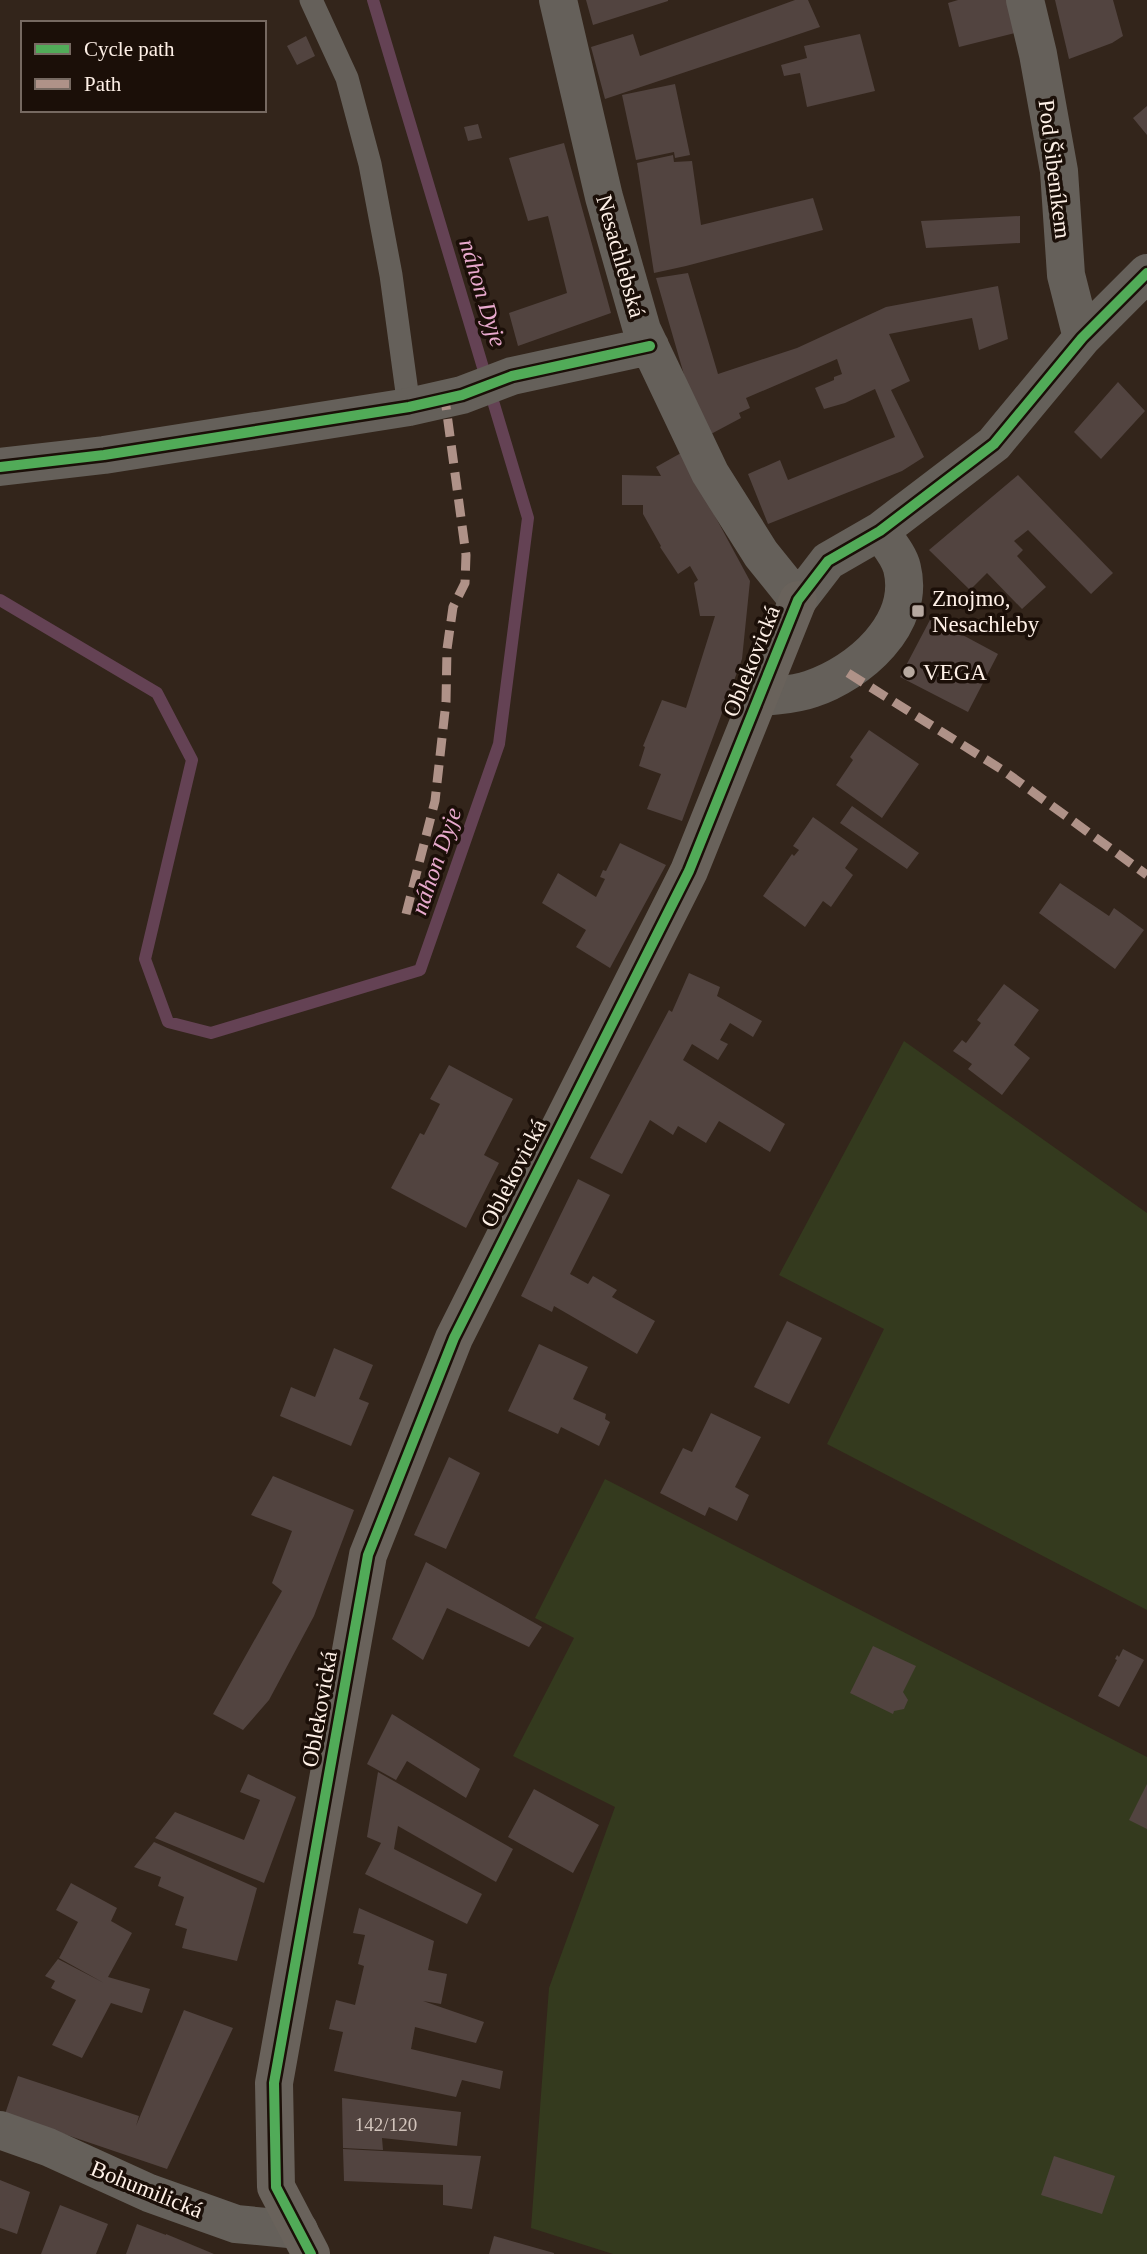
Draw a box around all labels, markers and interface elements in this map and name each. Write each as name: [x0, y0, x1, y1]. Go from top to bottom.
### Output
legend: [21, 21, 266, 112]
text: Cycle path: [84, 37, 175, 61]
text: Path: [84, 72, 122, 96]
street label: Pod Šibeníkem: [1034, 98, 1076, 240]
street label: Nesachlebská: [591, 192, 650, 320]
water label: náhon Dyje: [454, 236, 512, 350]
place label: Znojmo, Nesachleby: [932, 586, 1040, 637]
street label: Oblekovická: [718, 602, 785, 720]
marker: Znojmo, Nesachleby: [910, 603, 926, 619]
place label: VEGA: [923, 660, 987, 685]
marker: VEGA: [901, 664, 917, 680]
water label: náhon Dyje: [406, 804, 467, 918]
street label: Oblekovická: [476, 1115, 551, 1231]
street label: Oblekovická: [297, 1649, 342, 1769]
house number: 142/120: [355, 2114, 417, 2135]
street label: Bohumilická: [87, 2156, 207, 2223]

